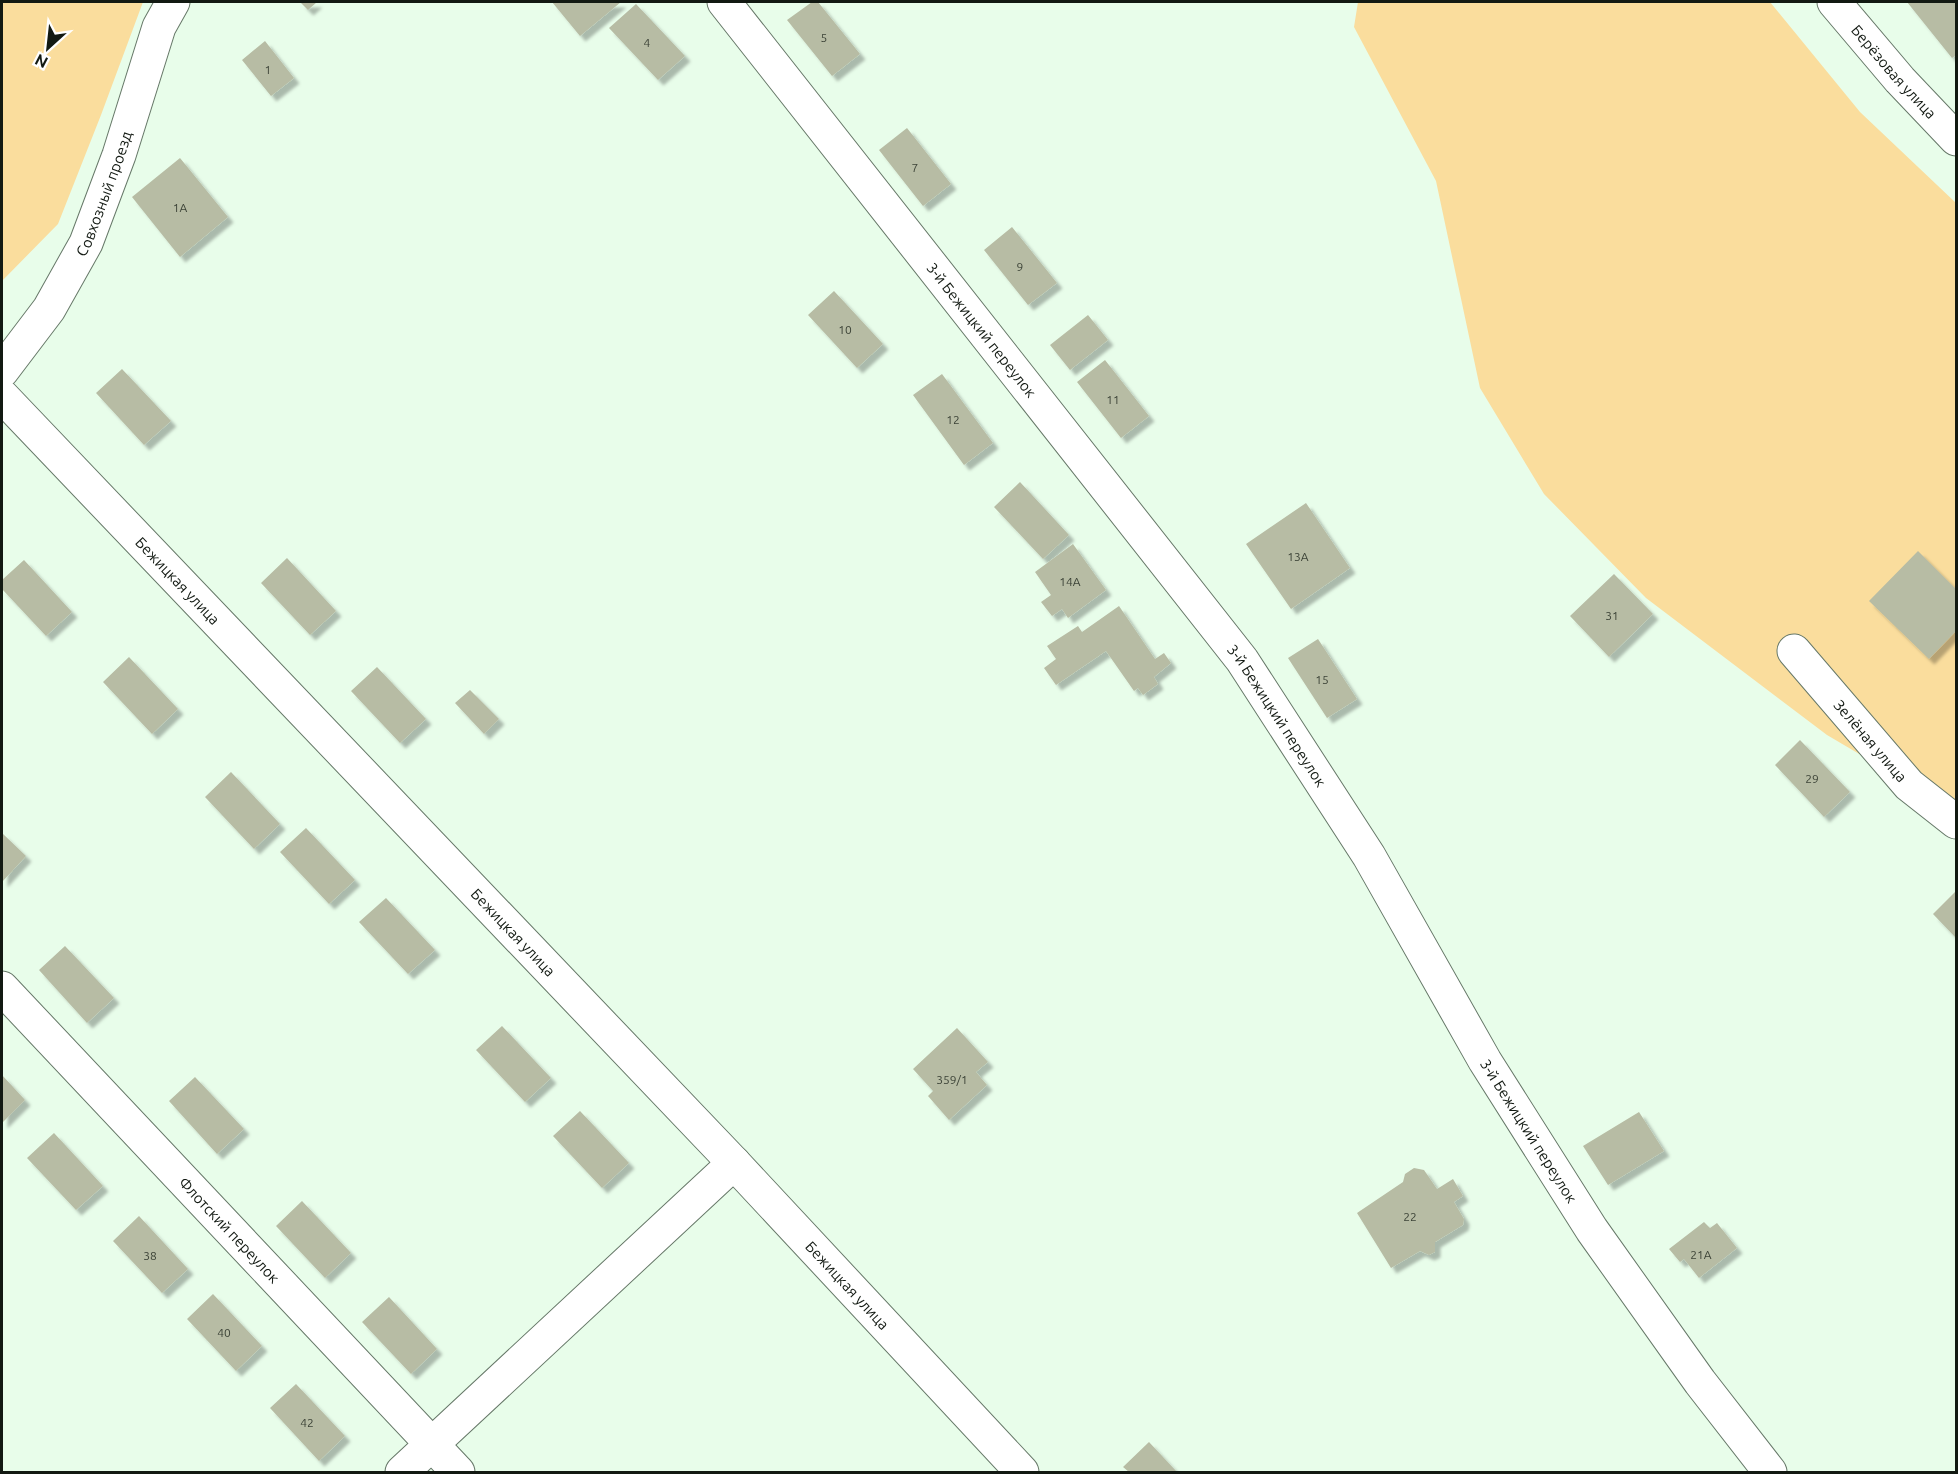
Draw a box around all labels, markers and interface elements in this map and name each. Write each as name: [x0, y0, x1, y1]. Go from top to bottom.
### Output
north arrow: [18, 18, 78, 78]
street label: Берёзовая улица: [1848, 21, 1940, 122]
house number: 5: [821, 31, 827, 44]
house number: 4: [644, 36, 651, 49]
text: N: [32, 51, 51, 72]
house number: 1: [265, 63, 271, 76]
street label: Совхозный проезд: [72, 129, 135, 259]
house number: 7: [912, 161, 918, 174]
house number: 1А: [173, 201, 187, 214]
street label: 3-й Бежицкий переулок: [924, 259, 1040, 401]
house number: 9: [1017, 260, 1023, 273]
house number: 10: [838, 323, 852, 336]
house number: 11: [1106, 393, 1120, 406]
house number: 12: [946, 413, 960, 426]
street label: Бежицкая улица: [132, 533, 224, 628]
house number: 13А: [1287, 550, 1309, 563]
house number: 14А: [1059, 575, 1081, 588]
house number: 31: [1605, 609, 1619, 622]
street label: 3-й Бежицкий переулок: [1224, 641, 1330, 790]
house number: 15: [1315, 673, 1329, 686]
street label: Зелёная улица: [1831, 696, 1911, 785]
house number: 29: [1805, 772, 1819, 785]
street label: Бежицкая улица: [468, 885, 559, 979]
street label: 3-й Бежицкий переулок: [1477, 1056, 1581, 1206]
house number: 359/1: [936, 1073, 968, 1086]
street label: Флотский переулок: [176, 1173, 284, 1286]
house number: 22: [1403, 1210, 1417, 1223]
street label: Бежицкая улица: [803, 1237, 893, 1333]
house number: 21А: [1690, 1248, 1712, 1261]
house number: 38: [143, 1249, 157, 1262]
house number: 40: [217, 1326, 231, 1339]
house number: 42: [300, 1416, 314, 1429]

